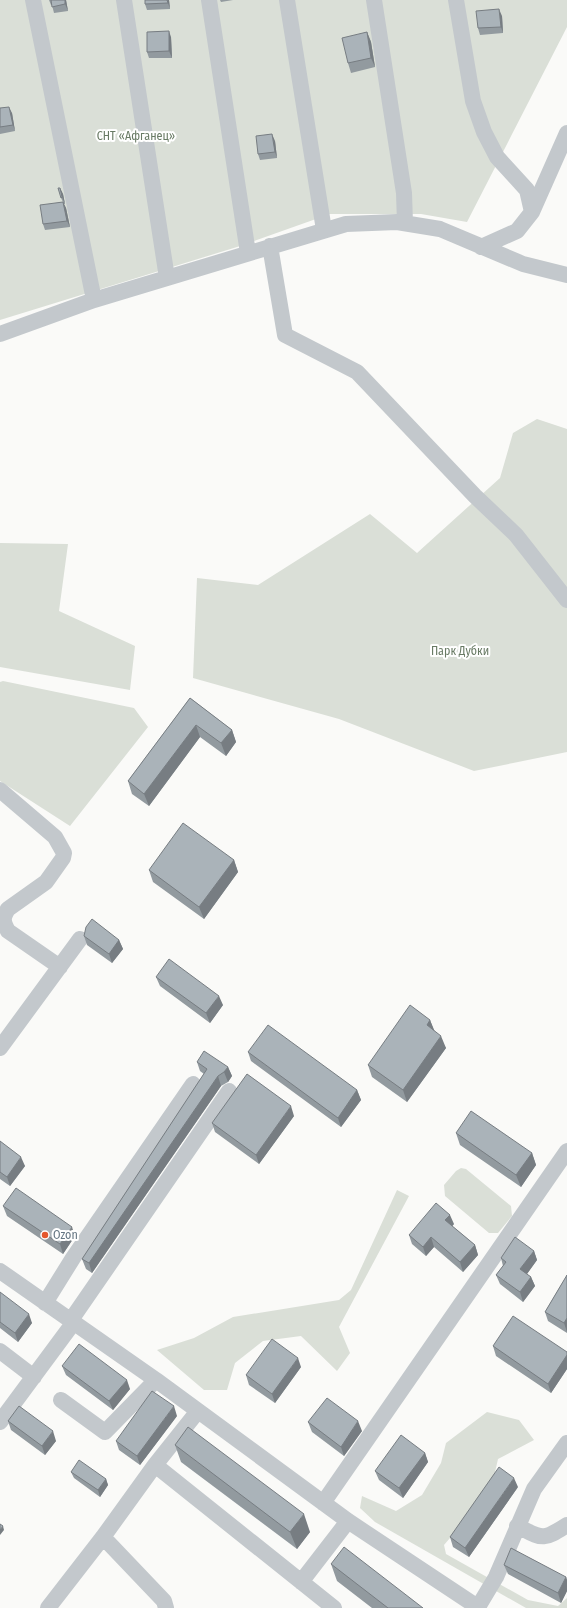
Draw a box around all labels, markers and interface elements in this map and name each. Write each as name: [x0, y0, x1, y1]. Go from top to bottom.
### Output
park label: СНТ «Афганец»: [97, 129, 175, 143]
park label: Парк Дубки: [431, 644, 489, 658]
place label: Ozon: [53, 1228, 78, 1242]
marker: Ozon: [40, 1230, 50, 1240]

